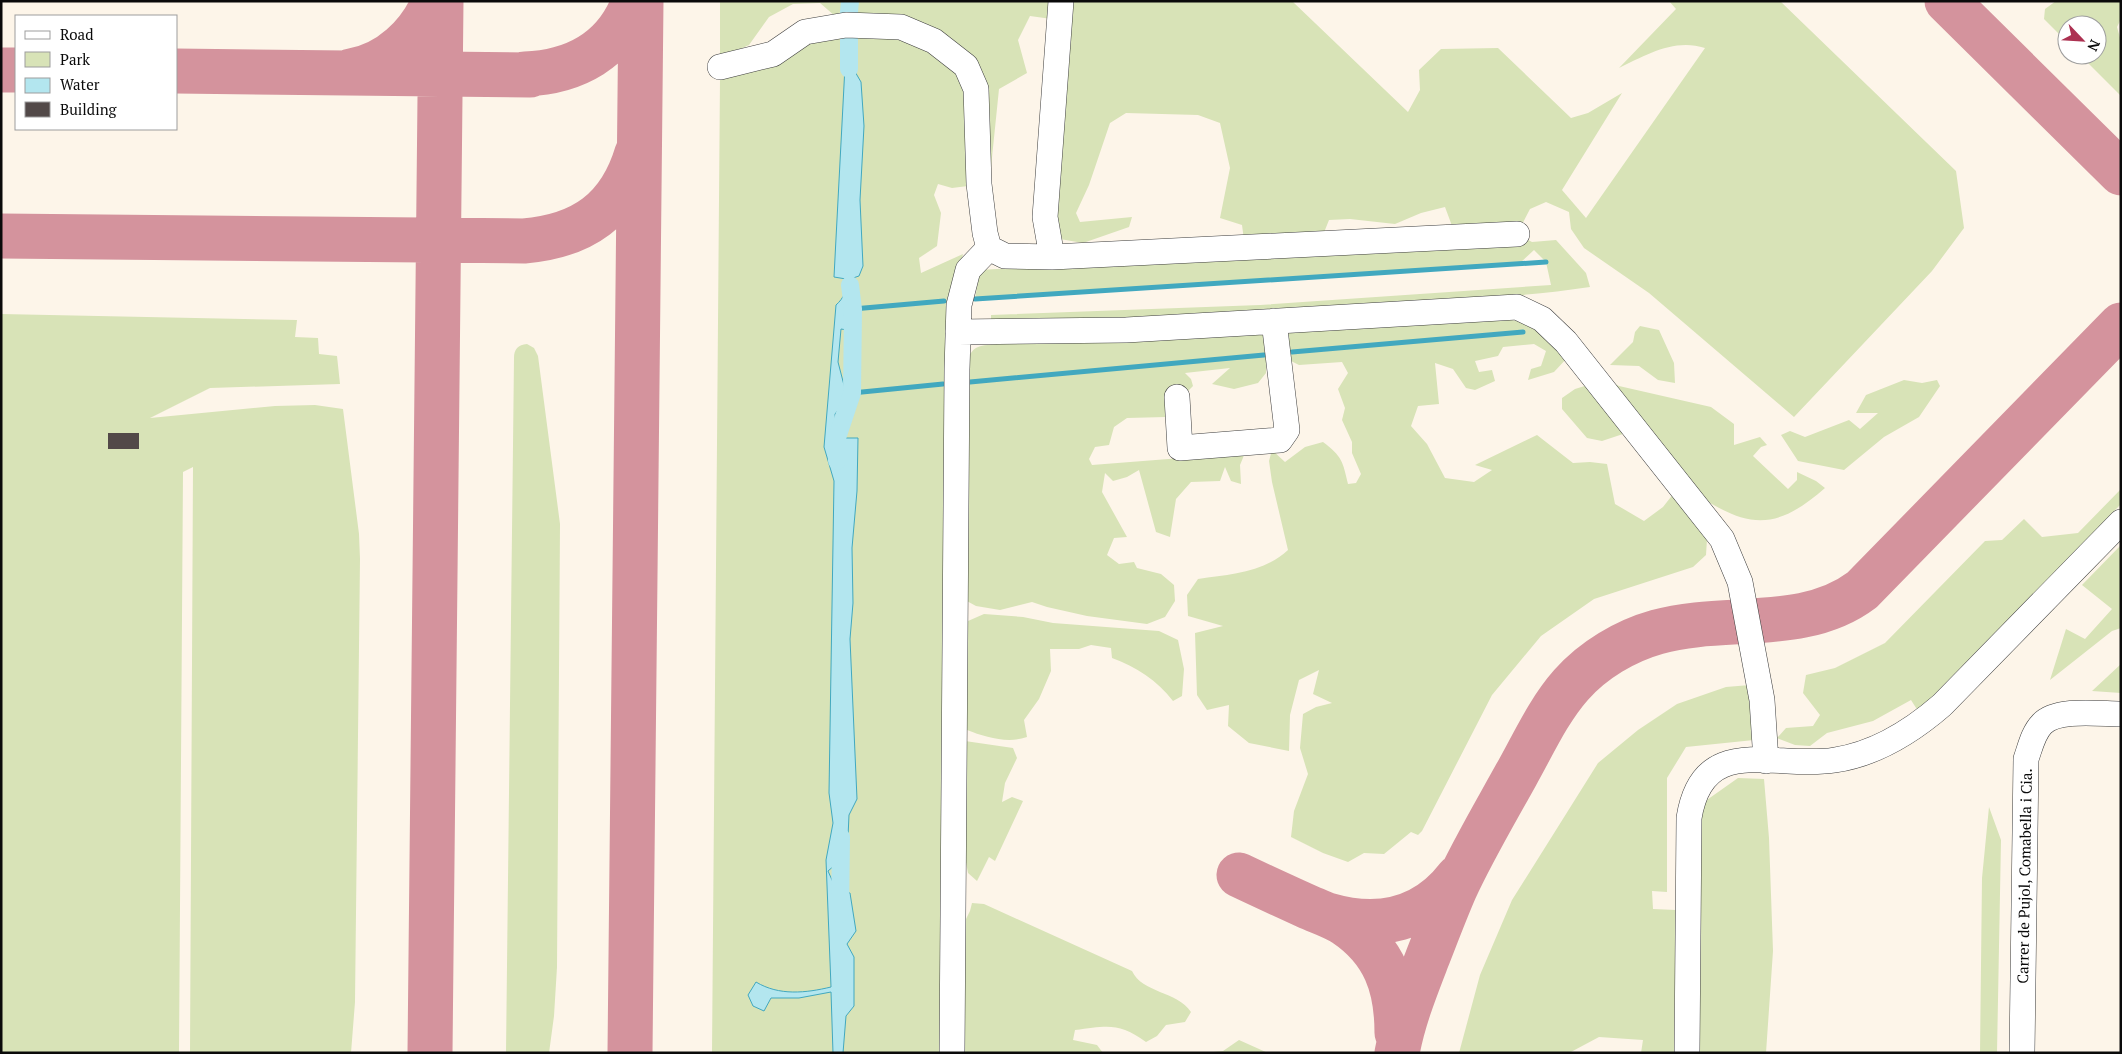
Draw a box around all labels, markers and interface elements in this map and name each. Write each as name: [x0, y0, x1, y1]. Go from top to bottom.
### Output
legend: [15, 15, 178, 130]
north arrow: [2057, 15, 2107, 65]
text: Road: [60, 24, 93, 44]
text: N: [2083, 37, 2105, 55]
text: Park: [60, 49, 90, 69]
text: Water: [60, 74, 100, 94]
text: Building: [60, 99, 118, 119]
street label: Carrer de Pujol, Comabella i Cia.: [2012, 768, 2036, 984]

